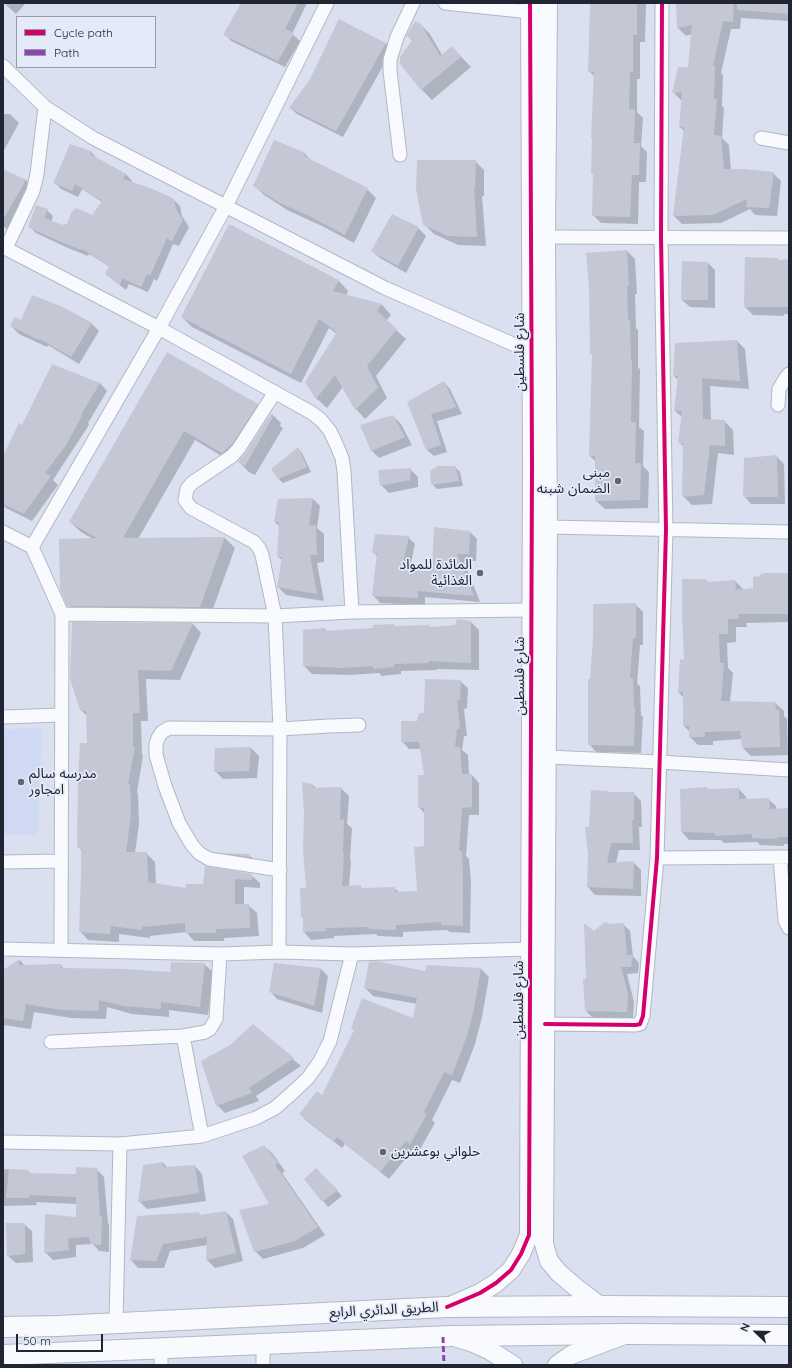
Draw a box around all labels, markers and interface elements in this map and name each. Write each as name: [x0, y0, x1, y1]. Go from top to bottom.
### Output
legend: [16, 16, 156, 68]
text: Cycle path: [54, 25, 113, 40]
text: Path: [54, 45, 79, 60]
street label: شارع فلسطين: [512, 313, 528, 391]
place label: مبنى الضمان شبنه: [537, 465, 610, 498]
marker: مبنى الضمان شبنه: [613, 476, 623, 486]
place label: المائدة للمواد الغذائية: [400, 557, 472, 590]
marker: المائدة للمواد الغذائية: [475, 568, 485, 578]
street label: شارع فلسطين: [512, 637, 528, 715]
place label: مدرسه سالم امجاور: [29, 766, 97, 798]
marker: مدرسه سالم امجاور: [16, 777, 26, 787]
street label: شارع فلسطين: [511, 961, 527, 1039]
place label: حلواني بوعشرين: [391, 1144, 480, 1160]
marker: حلواني بوعشرين: [378, 1147, 388, 1157]
street label: الطريق الدائري الرابع: [329, 1299, 439, 1321]
north arrow: [736, 1312, 776, 1352]
text: N: [737, 1321, 753, 1334]
scale bar: [18, 1326, 105, 1352]
text: 50 m: [23, 1333, 51, 1348]

